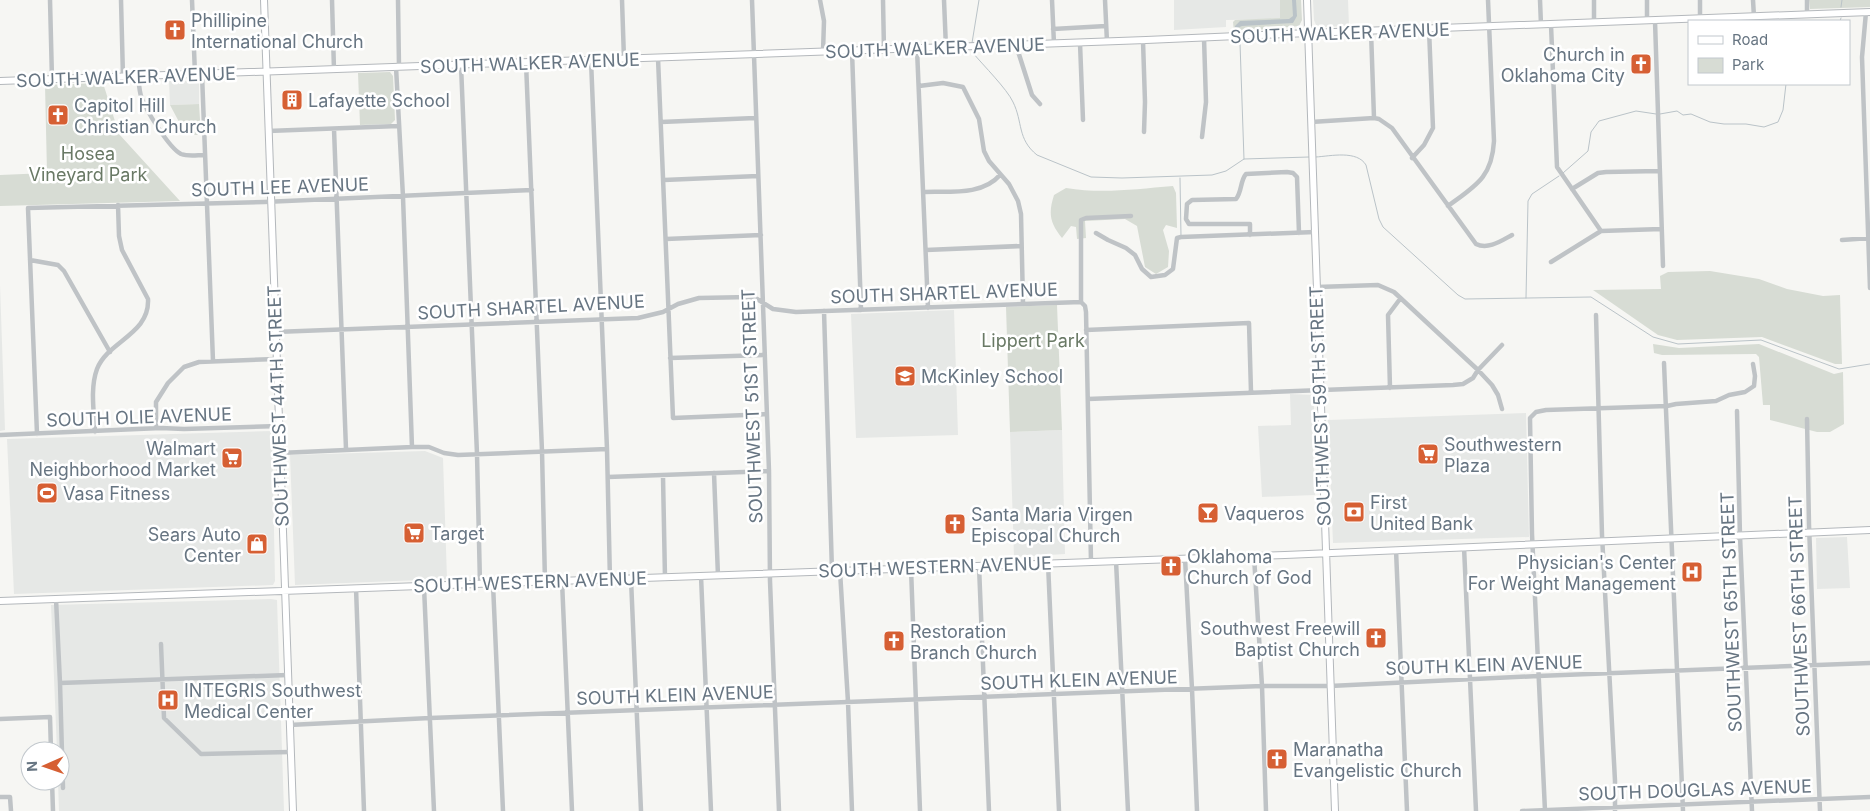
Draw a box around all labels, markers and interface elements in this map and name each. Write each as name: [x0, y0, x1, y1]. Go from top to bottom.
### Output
place label: Phillipine International Church: [191, 10, 364, 52]
church icon: Phillipine International Church: [163, 18, 187, 42]
street label: SOUTH WALKER AVENUE: [1230, 19, 1450, 47]
legend: [1688, 20, 1850, 85]
text: Road: [1732, 30, 1768, 49]
street label: SOUTH WALKER AVENUE: [825, 34, 1045, 62]
place label: Church in Oklahoma City: [1501, 44, 1625, 86]
street label: SOUTH WALKER AVENUE: [420, 49, 640, 77]
church icon: Church in Oklahoma City: [1629, 52, 1653, 76]
text: Park: [1732, 55, 1765, 74]
street label: SOUTH WALKER AVENUE: [16, 63, 236, 91]
building icon: Lafayette School: [280, 88, 304, 112]
place label: Lafayette School: [308, 90, 450, 111]
place label: Capitol Hill Christian Church: [74, 95, 217, 137]
church icon: Capitol Hill Christian Church: [46, 103, 70, 127]
park label: Hosea Vineyard Park: [29, 143, 148, 185]
street label: SOUTH LEE AVENUE: [191, 173, 369, 201]
street label: SOUTH SHARTEL AVENUE: [830, 279, 1058, 307]
street label: SOUTHWEST 44TH STREET: [263, 285, 293, 527]
street label: SOUTHWEST 59TH STREET: [1305, 285, 1335, 527]
street label: SOUTHWEST 51ST STREET: [737, 288, 767, 524]
street label: SOUTH SHARTEL AVENUE: [417, 291, 645, 323]
park label: Lippert Park: [981, 330, 1085, 351]
school or university icon: McKinley School: [893, 364, 917, 388]
place label: McKinley School: [921, 366, 1063, 387]
street label: SOUTH OLIE AVENUE: [46, 403, 232, 431]
place label: Southwestern Plaza: [1444, 434, 1562, 476]
place label: Walmart Neighborhood Market: [29, 438, 216, 480]
supermarket icon: Southwestern Plaza: [1416, 442, 1440, 466]
supermarket icon: Walmart Neighborhood Market: [220, 446, 244, 470]
sports icon: Vasa Fitness: [35, 481, 59, 505]
place label: Vasa Fitness: [63, 483, 170, 504]
street label: SOUTHWEST 65TH STREET: [1716, 491, 1746, 733]
place label: First United Bank: [1370, 492, 1473, 534]
street label: SOUTHWEST 66TH STREET: [1784, 495, 1814, 737]
bank icon: First United Bank: [1342, 500, 1366, 524]
bar icon: Vaqueros: [1196, 501, 1220, 525]
place label: Vaqueros: [1224, 503, 1305, 524]
place label: Santa Maria Virgen Episcopal Church: [971, 504, 1133, 546]
church icon: Santa Maria Virgen Episcopal Church: [943, 512, 967, 536]
supermarket icon: Target: [402, 521, 426, 545]
place label: Target: [430, 523, 484, 544]
place label: Sears Auto Center: [148, 524, 241, 566]
shop icon: Sears Auto Center: [245, 532, 269, 556]
place label: Oklahoma Church of God: [1187, 546, 1312, 588]
street label: SOUTH WESTERN AVENUE: [818, 552, 1052, 582]
place label: Physician's Center For Weight Management: [1468, 552, 1676, 594]
church icon: Oklahoma Church of God: [1159, 554, 1183, 578]
hospital icon: Physician's Center For Weight Management: [1680, 560, 1704, 584]
street label: SOUTH WESTERN AVENUE: [413, 567, 647, 597]
place label: Southwest Freewill Baptist Church: [1200, 618, 1360, 660]
place label: Restoration Branch Church: [910, 621, 1037, 663]
church icon: Southwest Freewill Baptist Church: [1364, 626, 1388, 650]
church icon: Restoration Branch Church: [882, 629, 906, 653]
street label: SOUTH KLEIN AVENUE: [1385, 651, 1583, 679]
street label: SOUTH KLEIN AVENUE: [980, 666, 1178, 694]
place label: INTEGRIS Southwest Medical Center: [184, 680, 361, 722]
street label: SOUTH KLEIN AVENUE: [576, 681, 774, 709]
hospital icon: INTEGRIS Southwest Medical Center: [156, 688, 180, 712]
place label: Maranatha Evangelistic Church: [1293, 739, 1462, 781]
north arrow: [20, 741, 70, 791]
church icon: Maranatha Evangelistic Church: [1265, 747, 1289, 771]
text: N: [23, 761, 40, 772]
street label: SOUTH DOUGLAS AVENUE: [1578, 775, 1812, 805]

